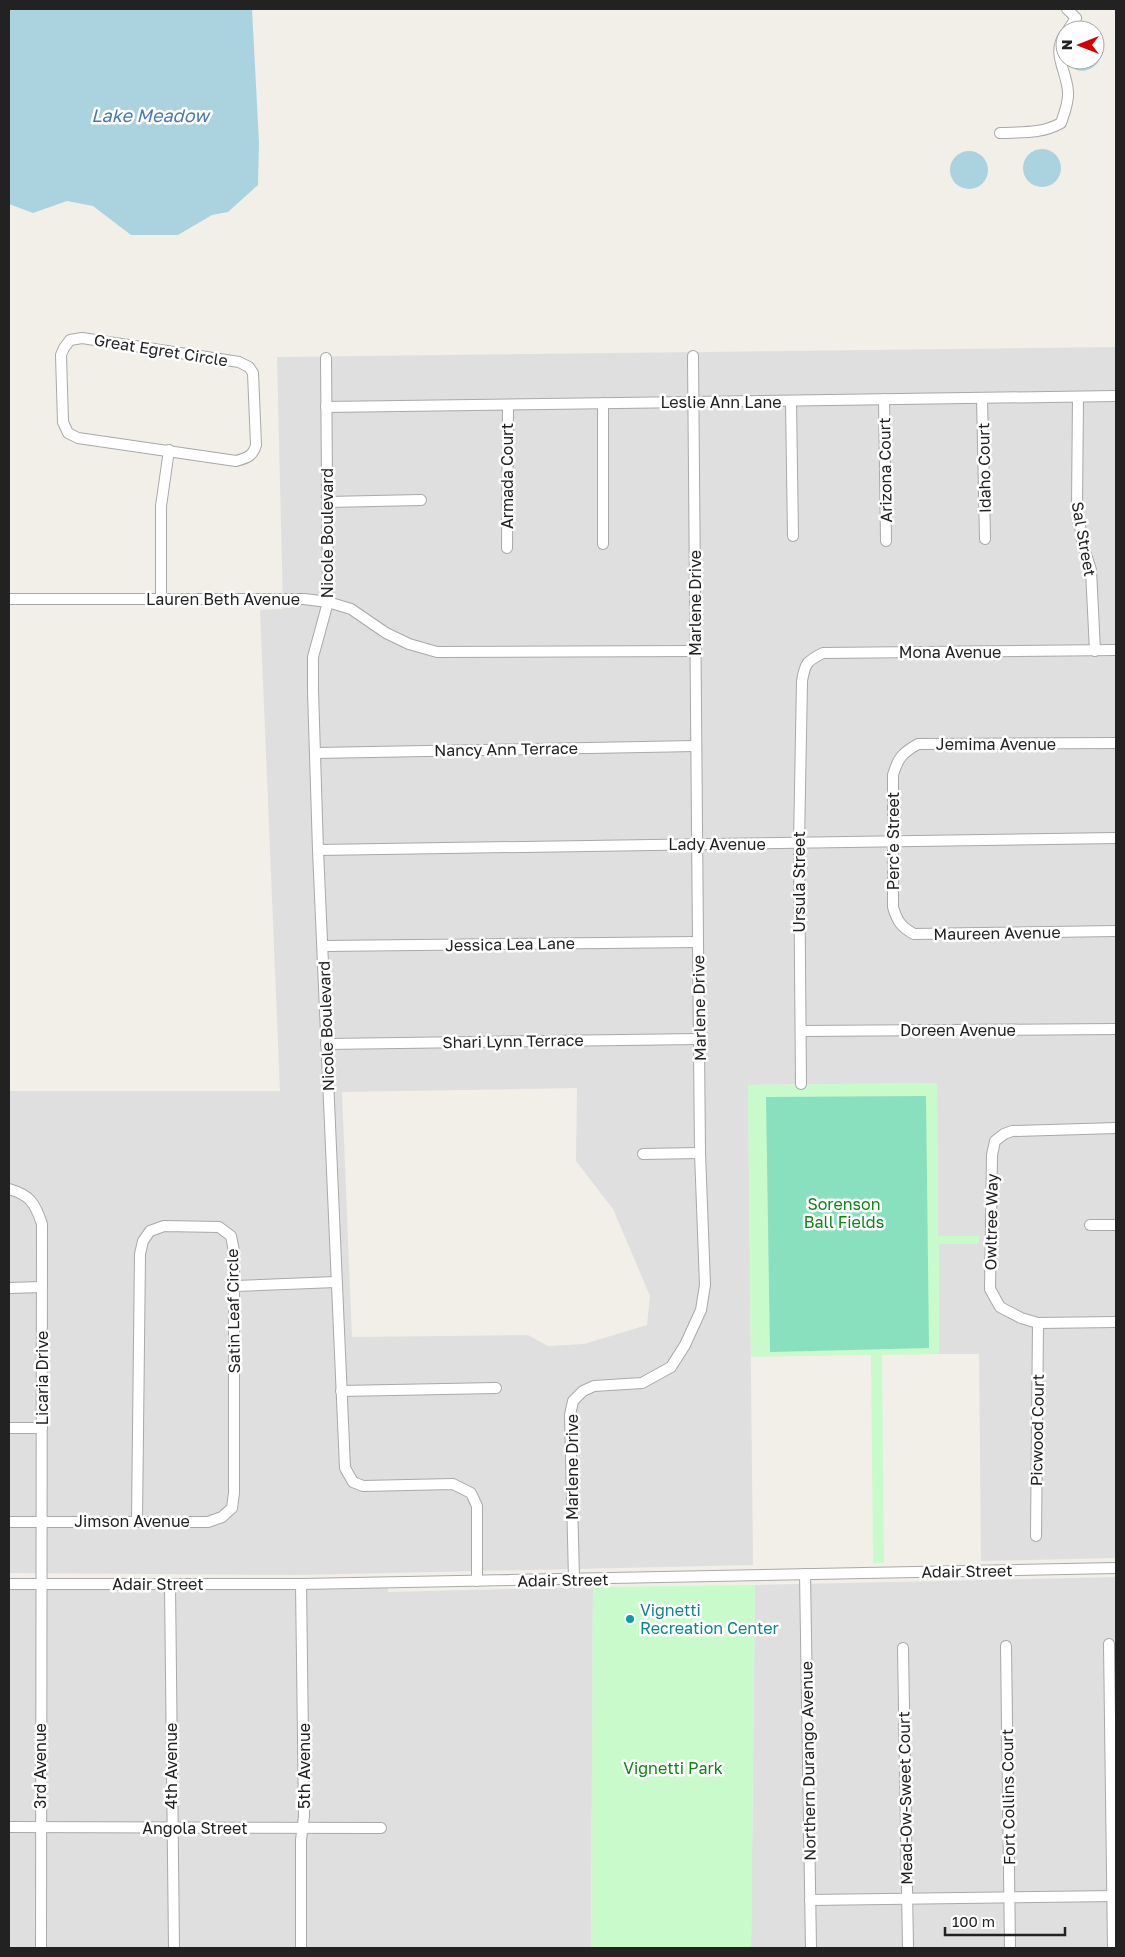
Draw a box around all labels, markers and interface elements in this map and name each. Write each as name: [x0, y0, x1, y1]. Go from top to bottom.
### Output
north arrow: [1055, 20, 1105, 70]
text: N: [1058, 40, 1075, 50]
water label: Lake Meadow: [91, 104, 211, 126]
street label: Great Egret Circle: [93, 330, 229, 370]
street label: Leslie Ann Lane: [660, 392, 782, 412]
street label: Arizona Court: [874, 417, 896, 523]
street label: Armada Court: [497, 423, 517, 529]
street label: Idaho Court: [973, 423, 995, 513]
street label: Nicole Boulevard: [317, 468, 337, 598]
street label: Sal Street: [1068, 500, 1100, 578]
street label: Marlene Drive: [685, 550, 705, 656]
street label: Lauren Beth Avenue: [146, 589, 300, 609]
street label: Mona Avenue: [899, 642, 1001, 662]
street label: Jemima Avenue: [936, 734, 1056, 754]
street label: Nancy Ann Terrace: [434, 738, 578, 760]
street label: Perc'e Street: [883, 792, 903, 890]
street label: Ursula Street: [789, 831, 809, 933]
street label: Lady Avenue: [668, 834, 766, 854]
street label: Maureen Avenue: [933, 922, 1061, 944]
street label: Jessica Lea Lane: [445, 933, 575, 955]
street label: Marlene Drive: [688, 955, 710, 1061]
street label: Nicole Boulevard: [314, 961, 338, 1091]
street label: Doreen Avenue: [900, 1020, 1016, 1040]
street label: Shari Lynn Terrace: [442, 1030, 584, 1052]
street label: Owltree Way: [980, 1173, 1002, 1271]
park label: Sorenson Ball Fields: [804, 1194, 884, 1232]
street label: Satin Leaf Circle: [222, 1248, 244, 1374]
street label: Licaria Drive: [32, 1331, 52, 1425]
street label: Picwood Court: [1026, 1374, 1048, 1486]
street label: Marlene Drive: [562, 1414, 582, 1520]
street label: Jimson Avenue: [74, 1511, 190, 1531]
street label: Adair Street: [921, 1560, 1013, 1582]
street label: Adair Street: [517, 1569, 609, 1591]
street label: Adair Street: [112, 1574, 204, 1594]
place label: Vignetti Recreation Center: [640, 1600, 779, 1638]
marker: Vignetti Recreation Center: [624, 1613, 636, 1625]
street label: Northern Durango Avenue: [796, 1661, 820, 1861]
street label: Mead-Ow-Sweet Court: [893, 1711, 917, 1885]
street label: 3rd Avenue: [30, 1723, 50, 1809]
street label: 4th Avenue: [161, 1723, 181, 1809]
street label: 5th Avenue: [294, 1723, 314, 1809]
street label: Fort Collins Court: [997, 1729, 1019, 1865]
park label: Vignetti Park: [623, 1758, 723, 1778]
street label: Angola Street: [142, 1818, 248, 1838]
scale bar: [945, 1904, 1065, 1936]
text: 100 m: [952, 1912, 995, 1930]

